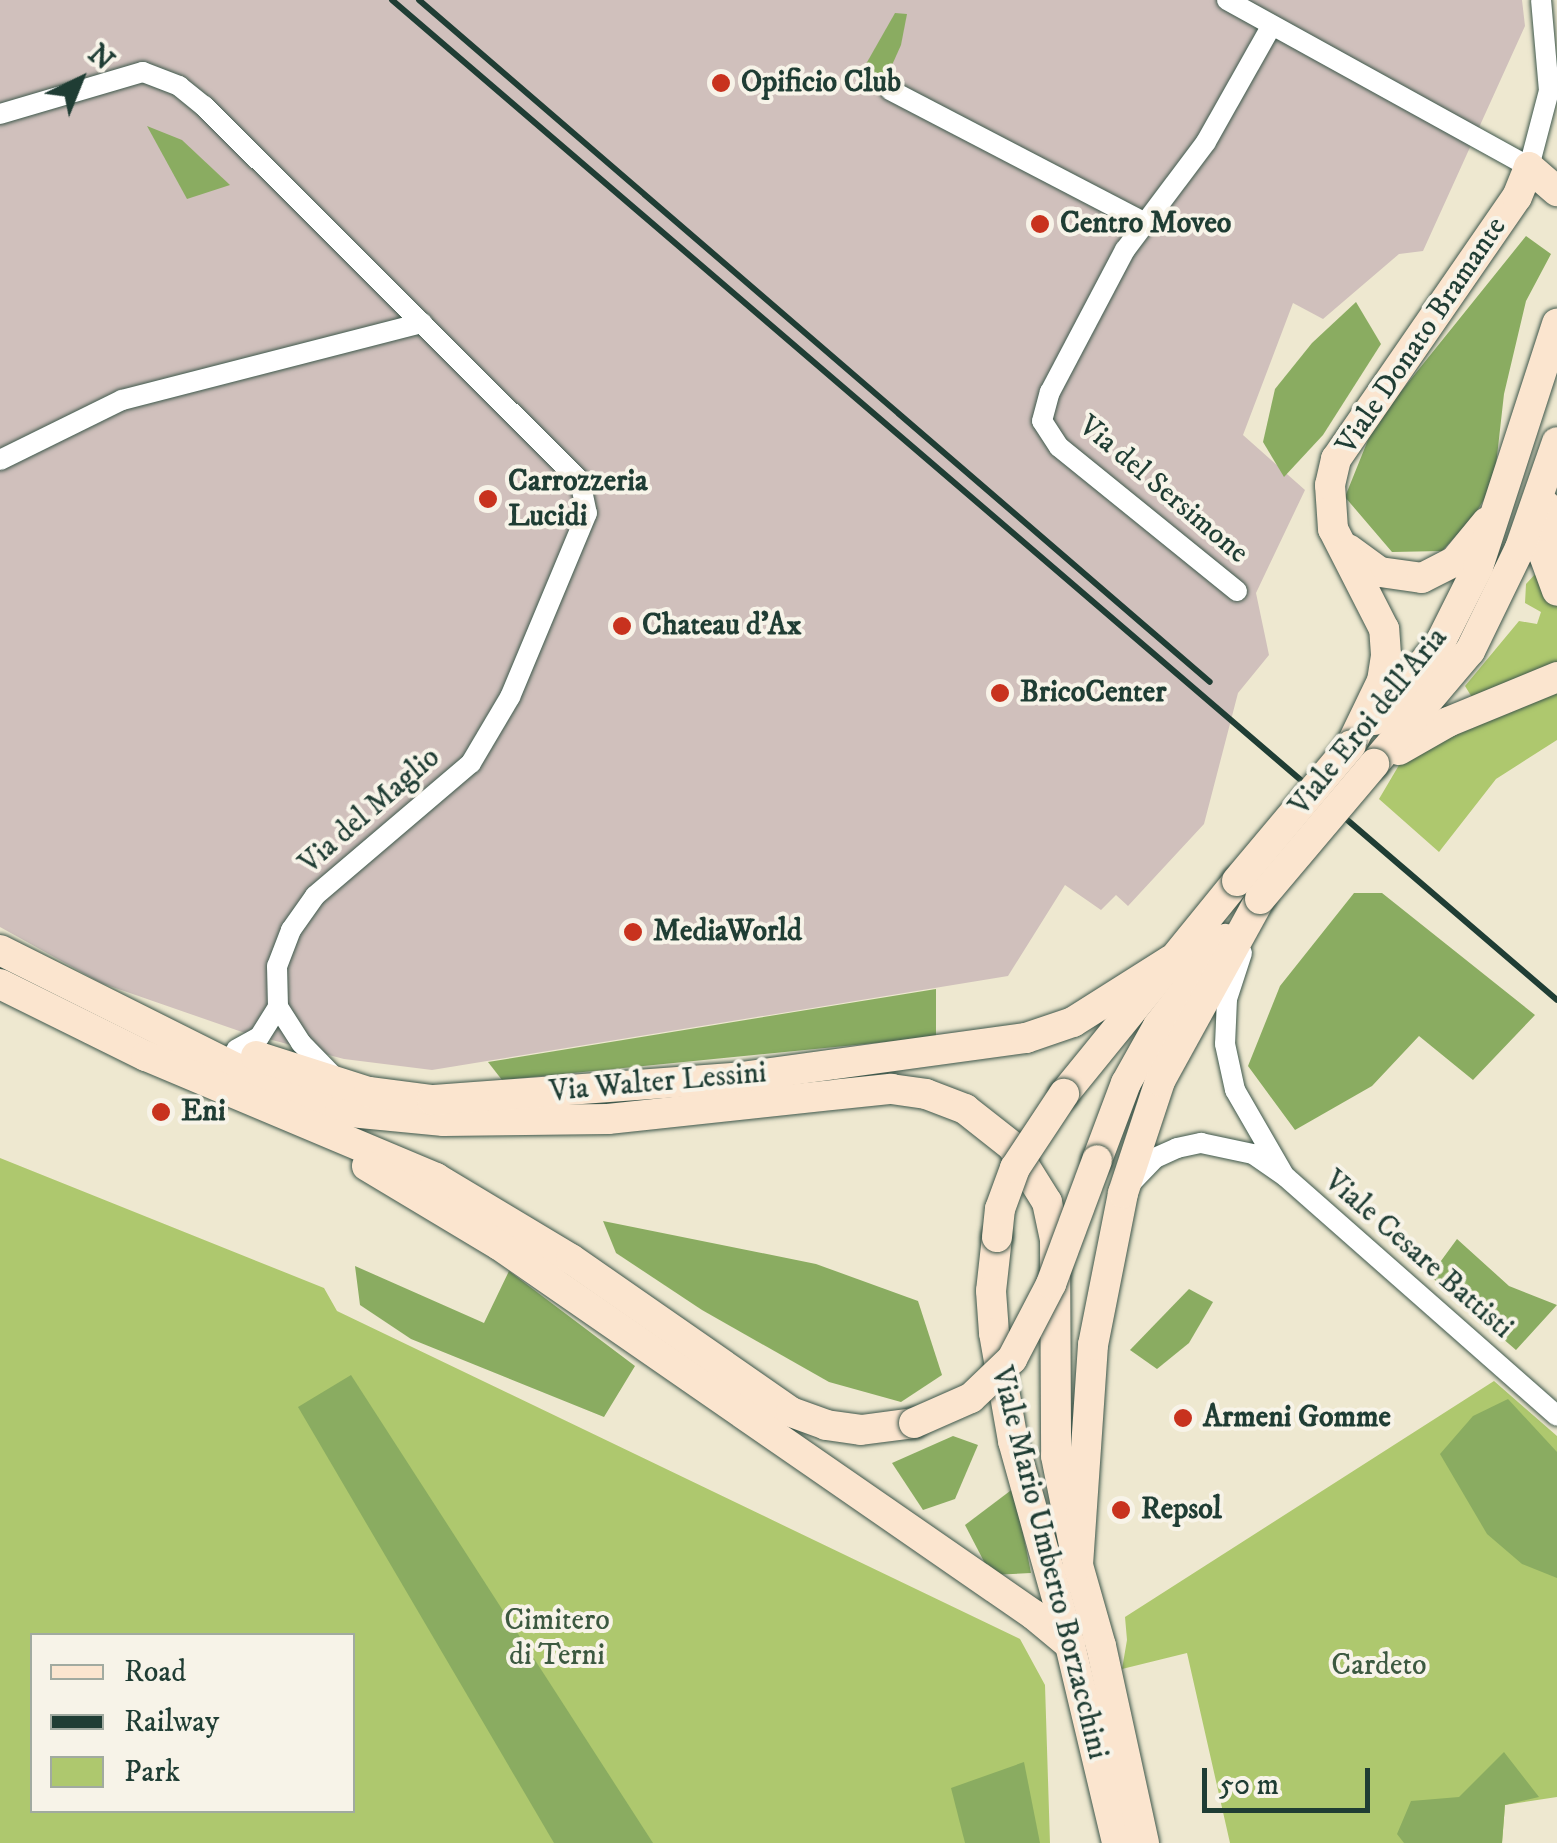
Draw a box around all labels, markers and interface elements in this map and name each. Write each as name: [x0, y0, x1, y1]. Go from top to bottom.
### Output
north arrow: [30, 30, 130, 130]
text: N: [80, 37, 121, 78]
place label: Opificio Club: [741, 65, 901, 101]
marker: Opificio Club: [710, 72, 732, 94]
place label: Centro Moveo: [1060, 206, 1231, 242]
street label: Viale Donato Bramante: [1329, 210, 1515, 462]
marker: Centro Moveo: [1029, 213, 1051, 235]
street label: Via del Sersimone: [1071, 409, 1255, 571]
place label: Carrozzeria Lucidi: [508, 464, 648, 534]
marker: Carrozzeria Lucidi: [477, 488, 499, 510]
place label: Chateau d'Ax: [642, 608, 802, 644]
marker: Chateau d'Ax: [611, 615, 633, 637]
street label: Viale Eroi dell'Aria: [1282, 621, 1456, 823]
place label: BricoCenter: [1020, 675, 1166, 711]
marker: BricoCenter: [989, 682, 1011, 704]
street label: Via del Maglio: [292, 740, 448, 882]
place label: MediaWorld: [653, 914, 802, 950]
marker: MediaWorld: [622, 921, 644, 943]
street label: Via Walter Lessini: [548, 1056, 768, 1110]
place label: Eni: [181, 1094, 226, 1130]
marker: Eni: [150, 1101, 172, 1123]
street label: Viale Cesare Battisti: [1316, 1163, 1520, 1347]
street label: Viale Mario Umberto Borzacchini: [983, 1363, 1115, 1763]
place label: Armeni Gomme: [1203, 1400, 1391, 1436]
marker: Armeni Gomme: [1172, 1407, 1194, 1429]
place label: Repsol: [1141, 1492, 1222, 1528]
marker: Repsol: [1110, 1499, 1132, 1521]
park label: Cimitero di Terni: [504, 1603, 610, 1674]
legend: [30, 1633, 355, 1813]
park label: Cardeto: [1331, 1648, 1427, 1684]
text: Road: [124, 1654, 186, 1691]
text: Railway: [124, 1704, 219, 1741]
scale bar: [1207, 1748, 1374, 1810]
text: Park: [124, 1754, 180, 1791]
text: 50 m: [1219, 1767, 1279, 1804]

